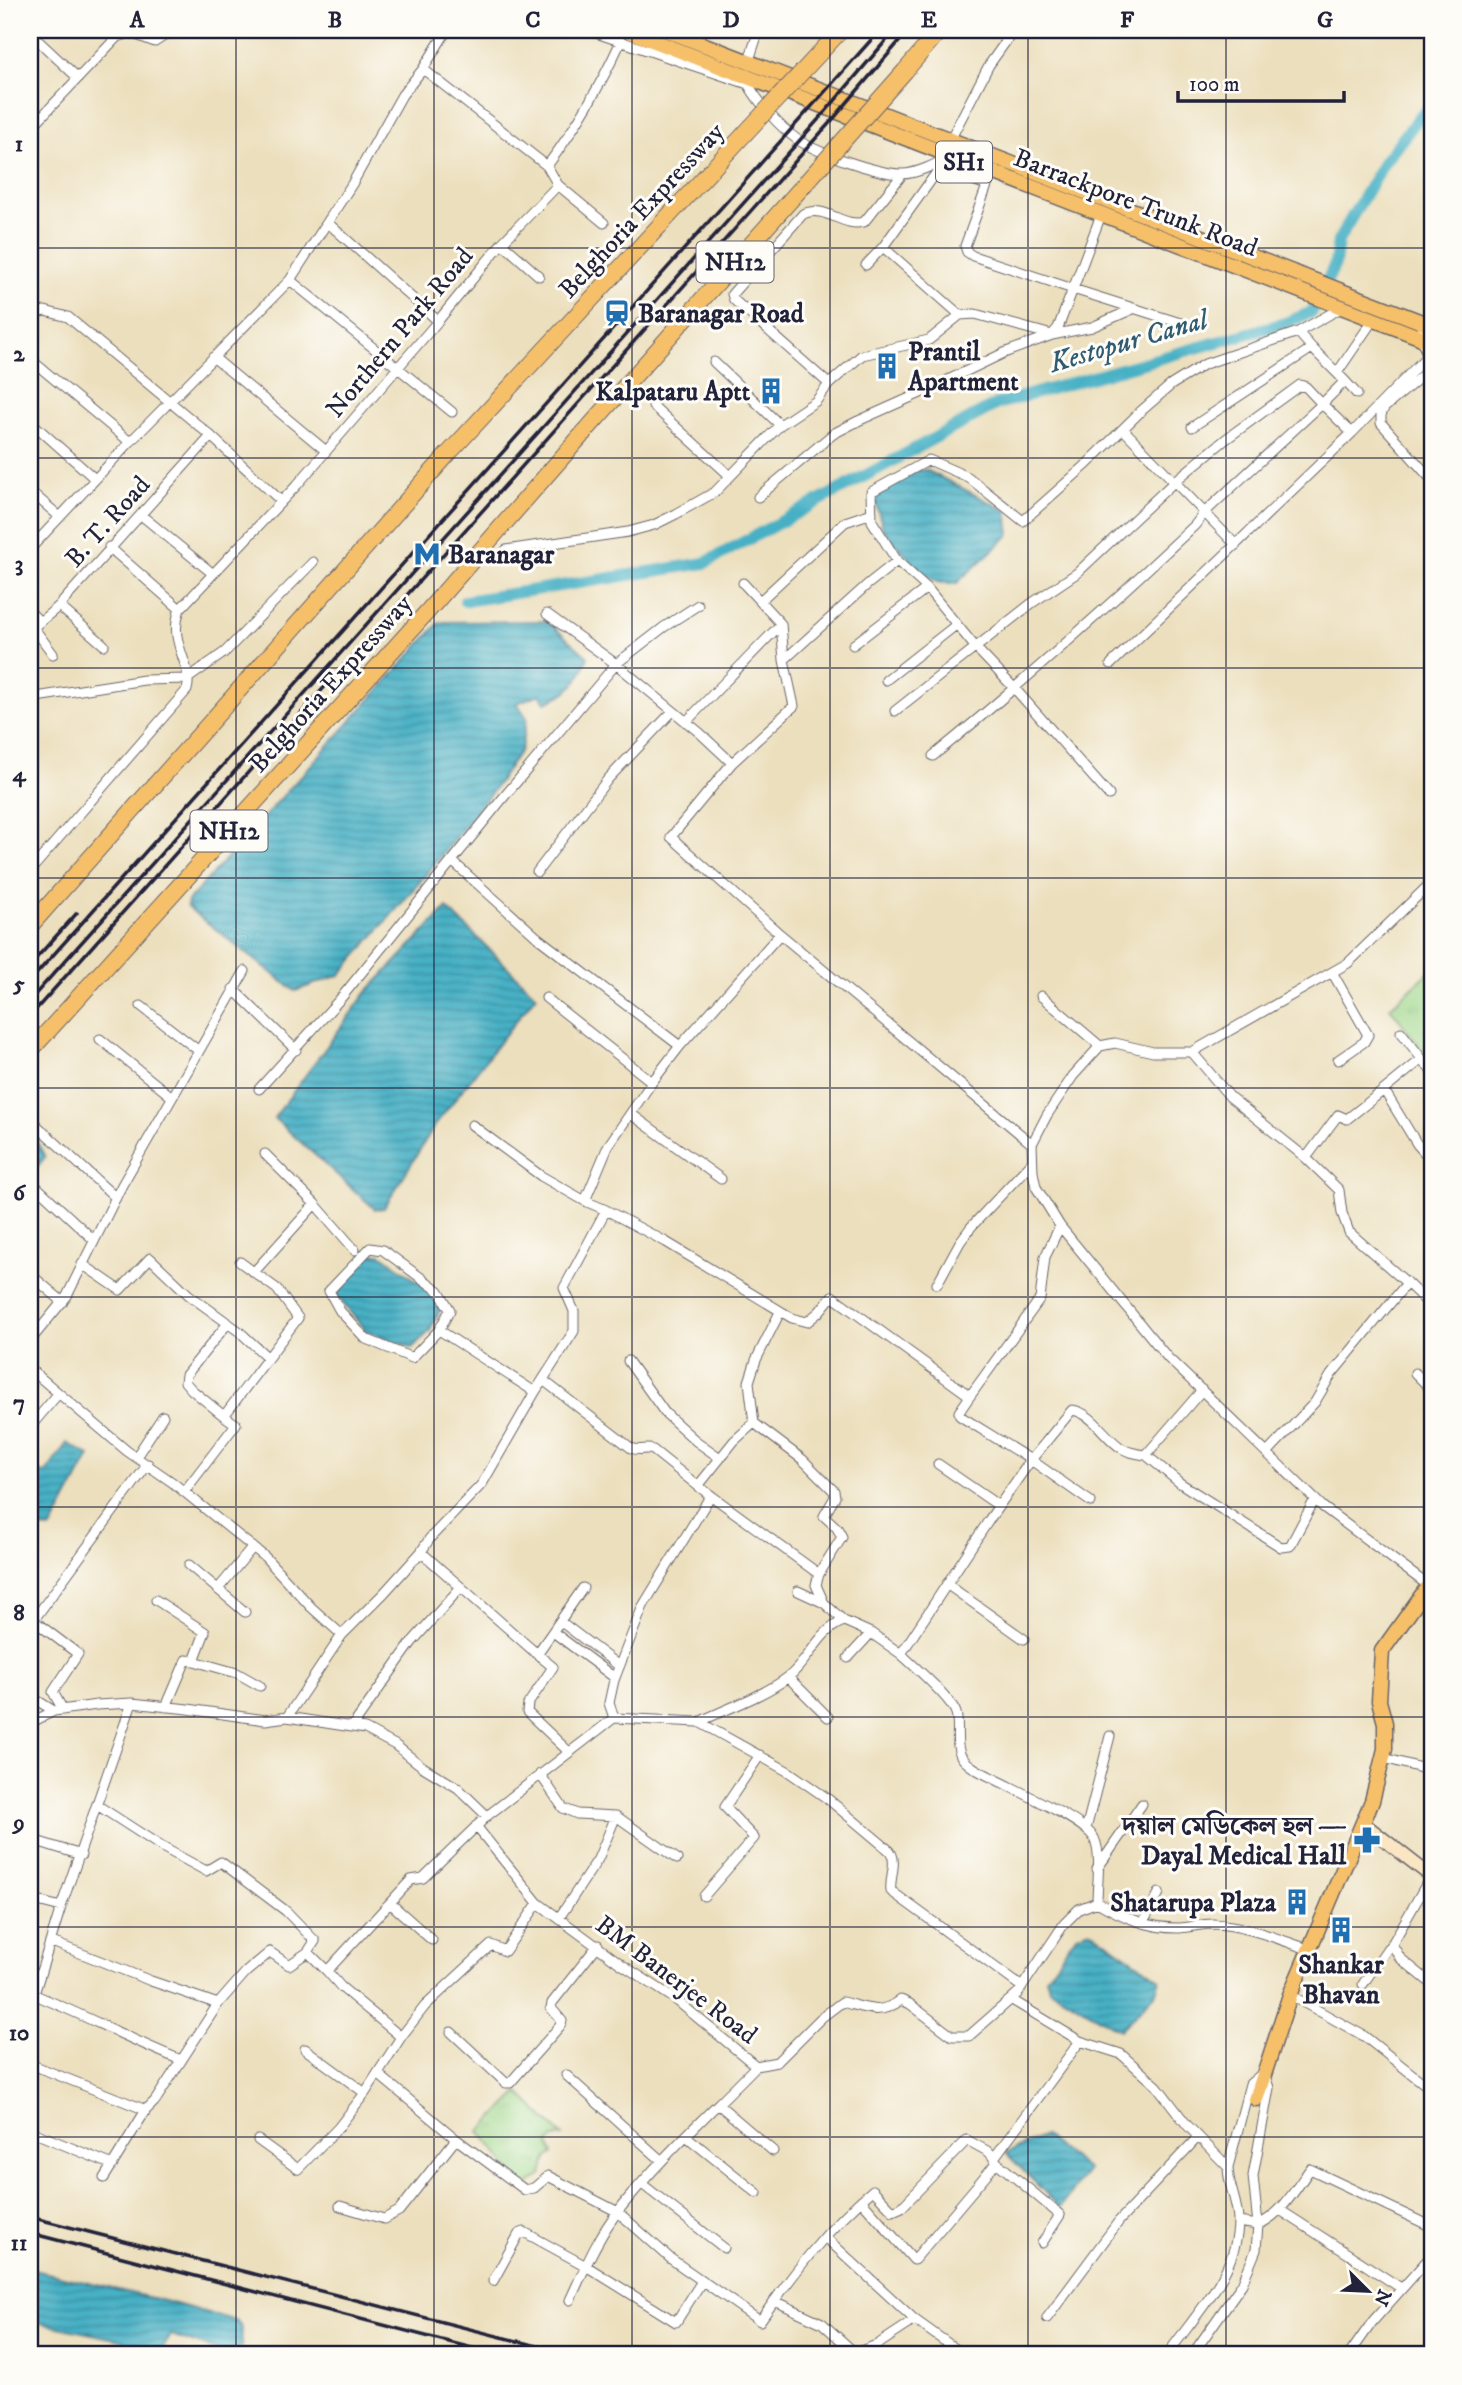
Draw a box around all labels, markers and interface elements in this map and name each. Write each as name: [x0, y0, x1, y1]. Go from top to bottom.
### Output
text: A: [129, 6, 146, 35]
text: B: [328, 6, 342, 35]
text: C: [525, 6, 541, 35]
text: D: [722, 6, 740, 35]
text: E: [921, 6, 937, 35]
text: F: [1120, 6, 1135, 35]
text: G: [1317, 6, 1333, 35]
scale bar: [1178, 60, 1345, 104]
text: 100 m: [1189, 72, 1240, 98]
street label: Belghoria Expressway: [552, 116, 733, 306]
text: 1: [15, 130, 23, 159]
road number: SH1: [936, 142, 992, 182]
street label: Barrackpore Trunk Road: [1009, 142, 1262, 265]
street label: Northern Park Road: [319, 241, 481, 425]
road number: NH12: [696, 242, 774, 282]
station icon: Baranagar Road: [602, 298, 632, 328]
place label: Baranagar Road: [638, 298, 805, 331]
water label: Kestopur Canal: [1044, 301, 1214, 381]
place label: Prantil Apartment: [907, 336, 1019, 399]
text: 2: [13, 340, 25, 369]
building icon: Prantil Apartment: [872, 351, 902, 381]
place label: Kalpataru Aptt: [595, 376, 751, 409]
building icon: Kalpataru Aptt: [756, 376, 786, 406]
street label: B. T. Road: [58, 469, 158, 575]
metro station icon: Baranagar: [412, 539, 442, 569]
place label: Baranagar: [448, 539, 555, 572]
text: 3: [15, 550, 23, 579]
street label: Belghoria Expressway: [242, 588, 420, 780]
text: 4: [12, 760, 27, 789]
road number: NH12: [190, 810, 268, 852]
text: 5: [12, 970, 25, 999]
text: 6: [13, 1179, 27, 1208]
text: 7: [13, 1389, 25, 1418]
text: 8: [13, 1599, 25, 1628]
text: 9: [11, 1809, 25, 1838]
place label: দয়াল মেডিকেল হল — Dayal Medical Hall: [1121, 1810, 1347, 1873]
pharmacy icon: দয়াল মেডিকেল হল — Dayal Medical Hall: [1352, 1825, 1382, 1855]
place label: Shatarupa Plaza: [1110, 1887, 1277, 1920]
building icon: Shatarupa Plaza: [1282, 1887, 1312, 1917]
street label: BM Banerjee Road: [589, 1909, 764, 2052]
building icon: Shankar Bhavan: [1326, 1915, 1356, 1945]
place label: Shankar Bhavan: [1298, 1949, 1384, 2012]
text: 10: [9, 2019, 29, 2048]
text: 11: [11, 2229, 27, 2258]
north arrow: [1332, 2256, 1402, 2326]
text: N: [1368, 2285, 1396, 2309]

